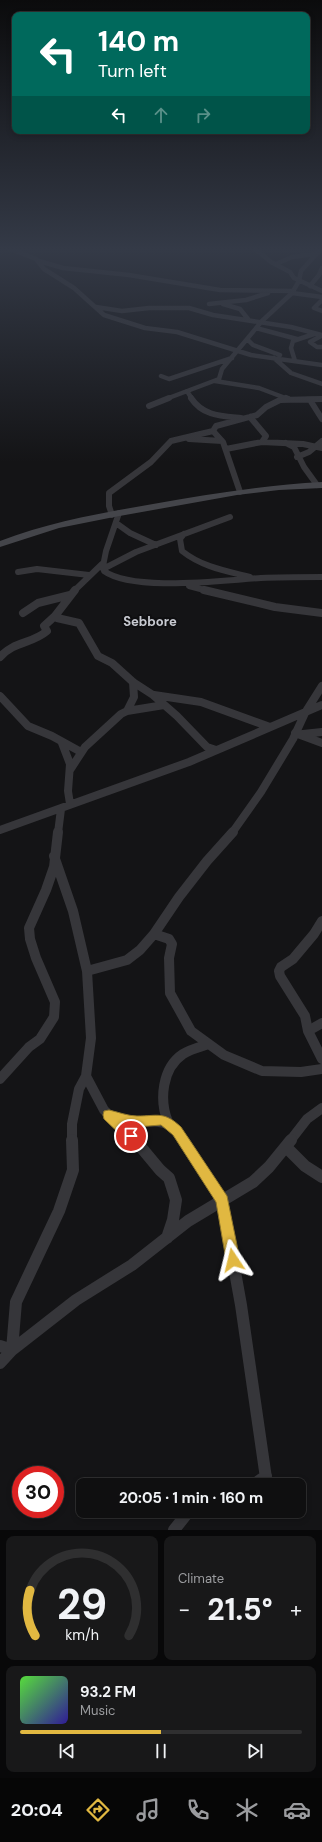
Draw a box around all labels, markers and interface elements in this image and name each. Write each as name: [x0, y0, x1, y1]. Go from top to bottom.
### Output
text: 140 m: [98, 23, 179, 60]
icon: left: [32, 28, 84, 80]
text: Turn left: [98, 59, 167, 83]
icon: left: [108, 104, 130, 126]
icon: ahead: [150, 104, 172, 126]
icon: right: [192, 104, 214, 126]
district label: Sebbore: [123, 613, 177, 630]
pin: [114, 1119, 148, 1153]
icon: arrive: [120, 1125, 142, 1147]
position arrow: [212, 1239, 254, 1281]
speed limit sign: 30: [12, 1466, 64, 1518]
text: 20:05 · 1 min · 160 m: [119, 1488, 263, 1508]
text: Climate: [178, 1570, 224, 1587]
text: 29: [57, 1578, 107, 1632]
text: 21.5°: [207, 1590, 273, 1629]
text: −: [178, 1595, 190, 1624]
text: +: [290, 1595, 302, 1624]
text: km/h: [65, 1626, 99, 1644]
text: 93.2 FM: [80, 1682, 136, 1702]
text: Music: [80, 1702, 115, 1719]
icon: previous: [56, 1740, 78, 1762]
icon: pause: [150, 1740, 172, 1762]
icon: next: [244, 1740, 266, 1762]
icon: directions: [84, 1796, 112, 1824]
icon: music: [134, 1796, 162, 1824]
icon: phone: [184, 1796, 212, 1824]
icon: climate: [233, 1796, 261, 1824]
icon: car: [283, 1796, 311, 1824]
text: 20:04: [11, 1798, 63, 1822]

